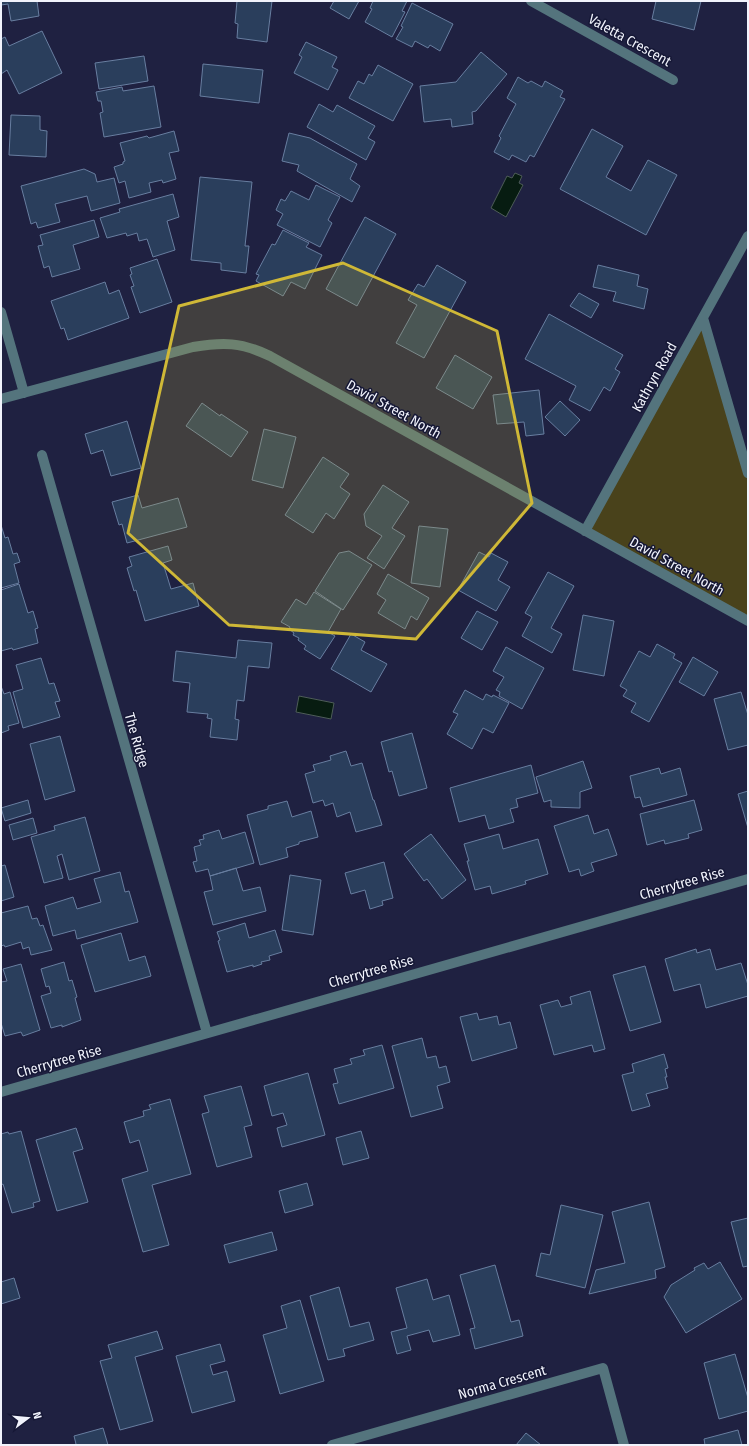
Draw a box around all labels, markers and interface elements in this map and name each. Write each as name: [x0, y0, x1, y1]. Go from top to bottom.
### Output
street label: Valetta Crescent: [585, 11, 674, 70]
street label: Kathryn Road: [628, 339, 681, 415]
street label: David Street North: [343, 376, 444, 442]
street label: David Street North: [626, 533, 727, 599]
street label: The Ridge: [121, 711, 152, 769]
street label: Cherrytree Rise: [638, 863, 727, 904]
street label: Cherrytree Rise: [327, 951, 416, 992]
street label: Cherrytree Rise: [15, 1041, 104, 1082]
street label: Norma Crescent: [456, 1362, 548, 1403]
north arrow: [8, 1398, 48, 1438]
text: N: [30, 1410, 44, 1420]

